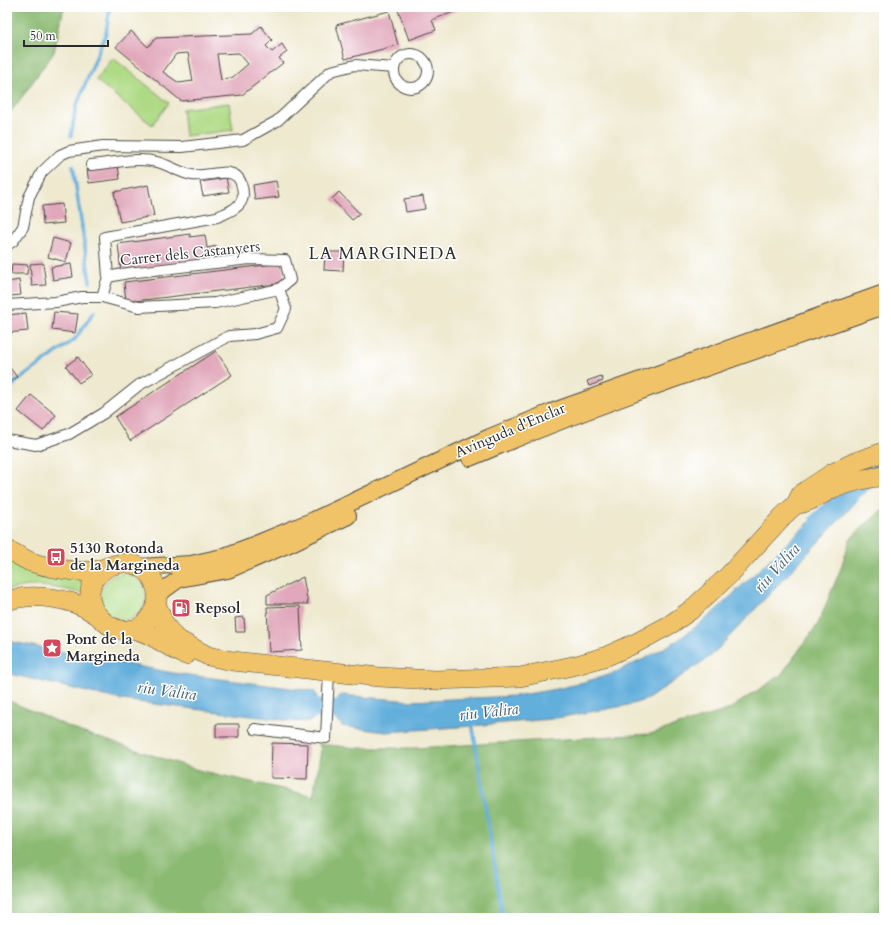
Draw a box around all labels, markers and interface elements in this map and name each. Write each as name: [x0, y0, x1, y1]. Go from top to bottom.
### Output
scale bar: [24, 22, 108, 48]
text: 50 m: [30, 28, 57, 44]
street label: Carrer dels Castanyers: [119, 236, 261, 270]
district label: LA MARGINEDA: [309, 242, 458, 265]
street label: Avinguda d'Enclar: [452, 398, 569, 462]
place label: 5130 Rotonda de la Margineda: [70, 538, 180, 575]
water label: riu Valira: [749, 539, 805, 597]
bus stop icon: 5130 Rotonda de la Margineda: [45, 546, 67, 568]
fuel station icon: Repsol: [170, 597, 192, 619]
place label: Repsol: [195, 598, 241, 618]
place label: Pont de la Margineda: [66, 629, 141, 666]
place icon: Pont de la Margineda: [41, 637, 63, 659]
water label: riu Valira: [136, 676, 198, 706]
water label: riu Valira: [458, 698, 520, 726]

